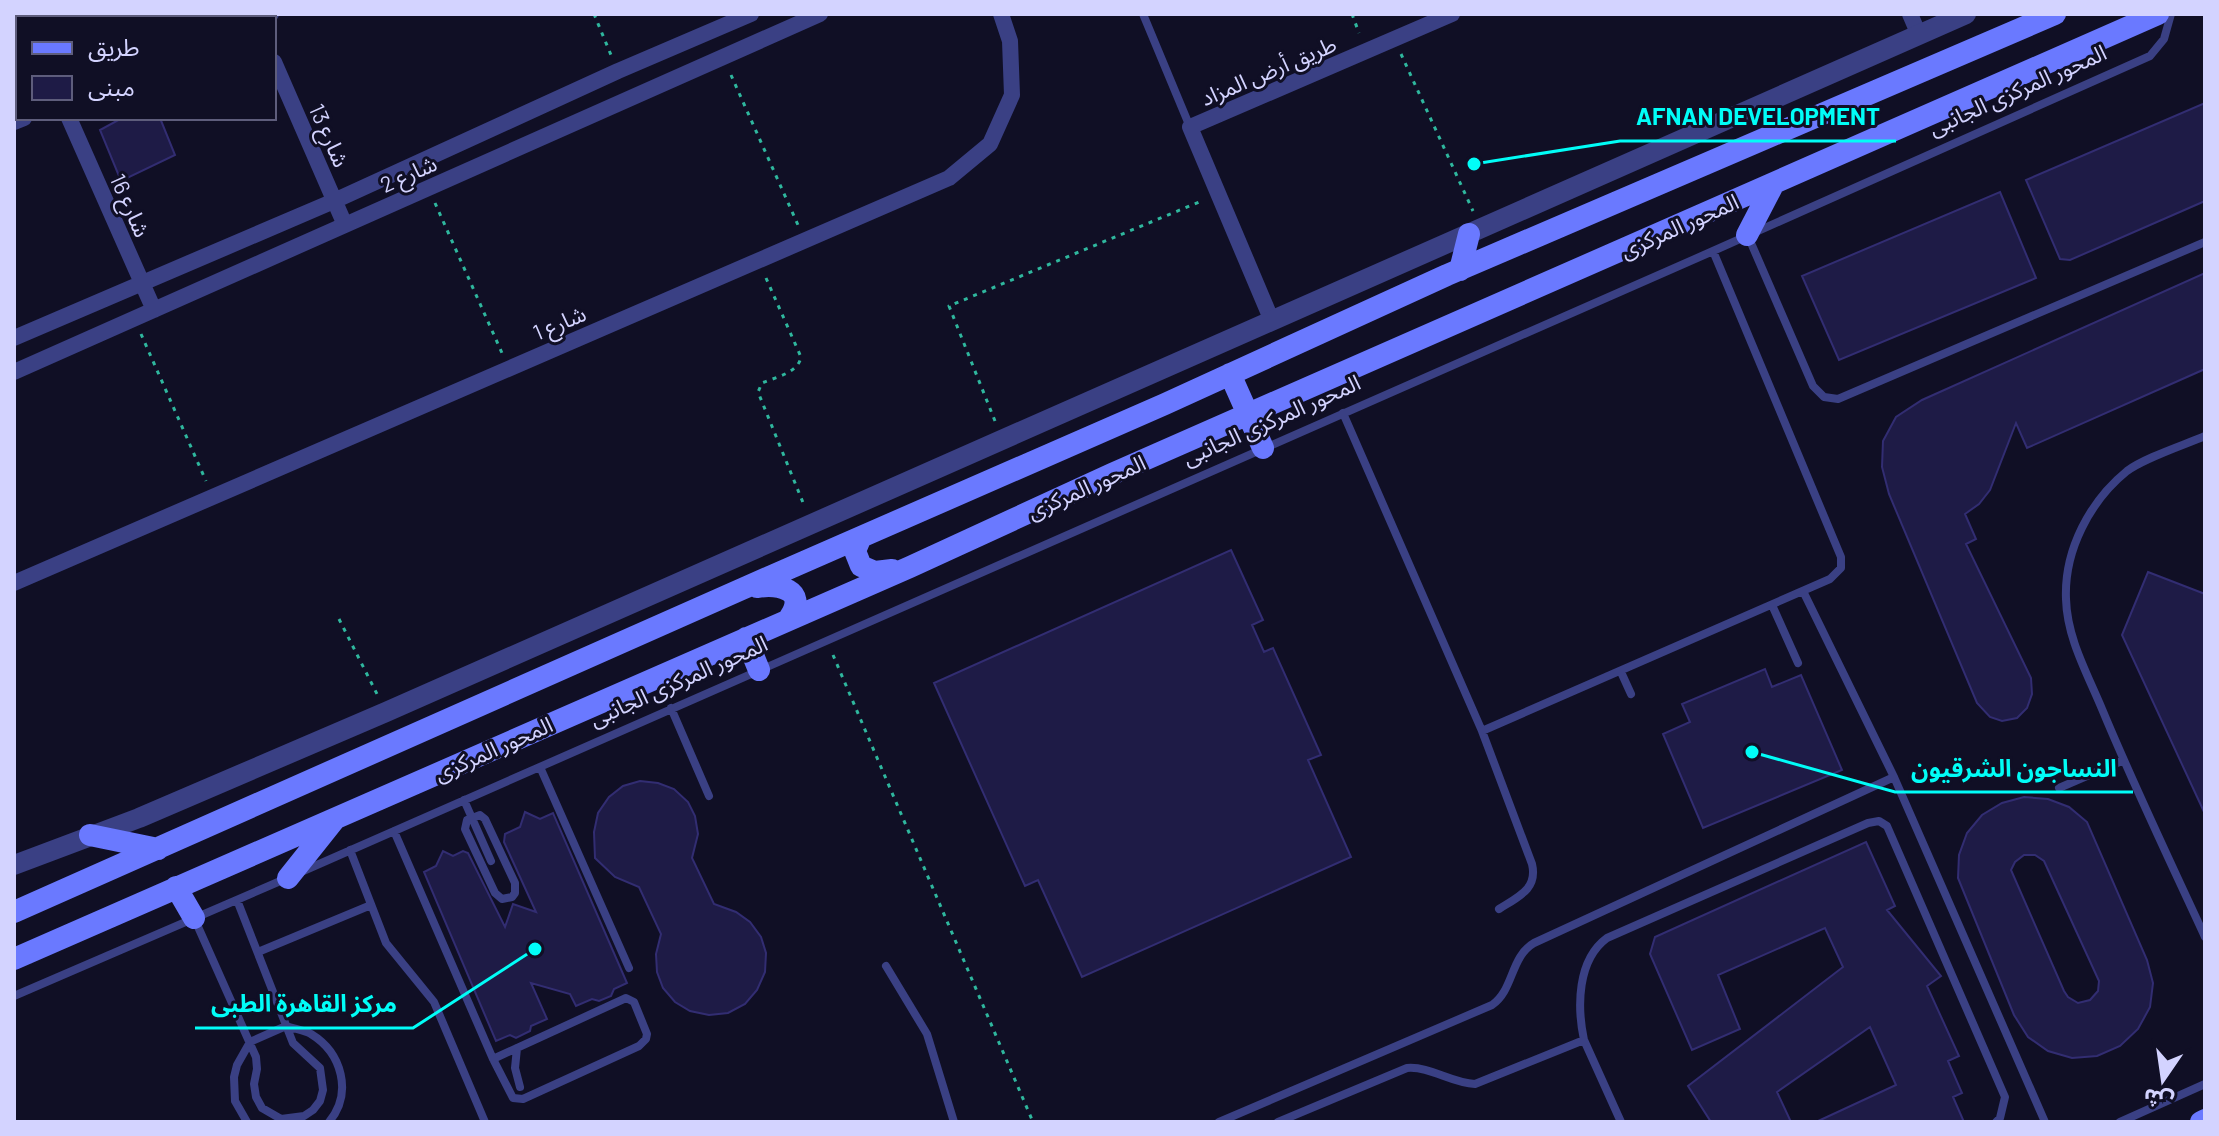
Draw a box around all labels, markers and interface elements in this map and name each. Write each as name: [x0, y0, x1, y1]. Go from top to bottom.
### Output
legend: [16, 16, 276, 120]
street label: طريق أرض المزاد: [1196, 30, 1341, 112]
text: طريق: [88, 32, 140, 63]
street label: المحور المركزى الجانبى: [1924, 38, 2111, 142]
text: مبنى: [88, 72, 135, 101]
callout: AFNAN DEVELOPMENT: [1620, 93, 1896, 141]
street label: شارع 13: [300, 99, 355, 173]
text: AFNAN DEVELOPMENT: [1636, 101, 1880, 130]
street label: شارع 2: [376, 149, 442, 201]
street label: شارع 16: [101, 169, 156, 243]
street label: المحور المركزى: [1616, 187, 1743, 264]
street label: شارع 1: [529, 299, 591, 349]
street label: المحور المركزى الجانبى: [1178, 368, 1365, 472]
street label: المحور المركزى: [1023, 448, 1150, 525]
street label: المحور المركزى الجانبى: [585, 629, 772, 733]
street label: المحور المركزى: [430, 710, 557, 787]
callout: النساجون الشرقيون: [1895, 744, 2133, 792]
text: النساجون الشرقيون: [1911, 753, 2117, 783]
callout: مركز القاهرة الطبى: [195, 980, 413, 1028]
text: مركز القاهرة الطبى: [211, 988, 397, 1018]
north arrow: [2123, 1040, 2203, 1120]
text: ش: [2141, 1083, 2176, 1117]

